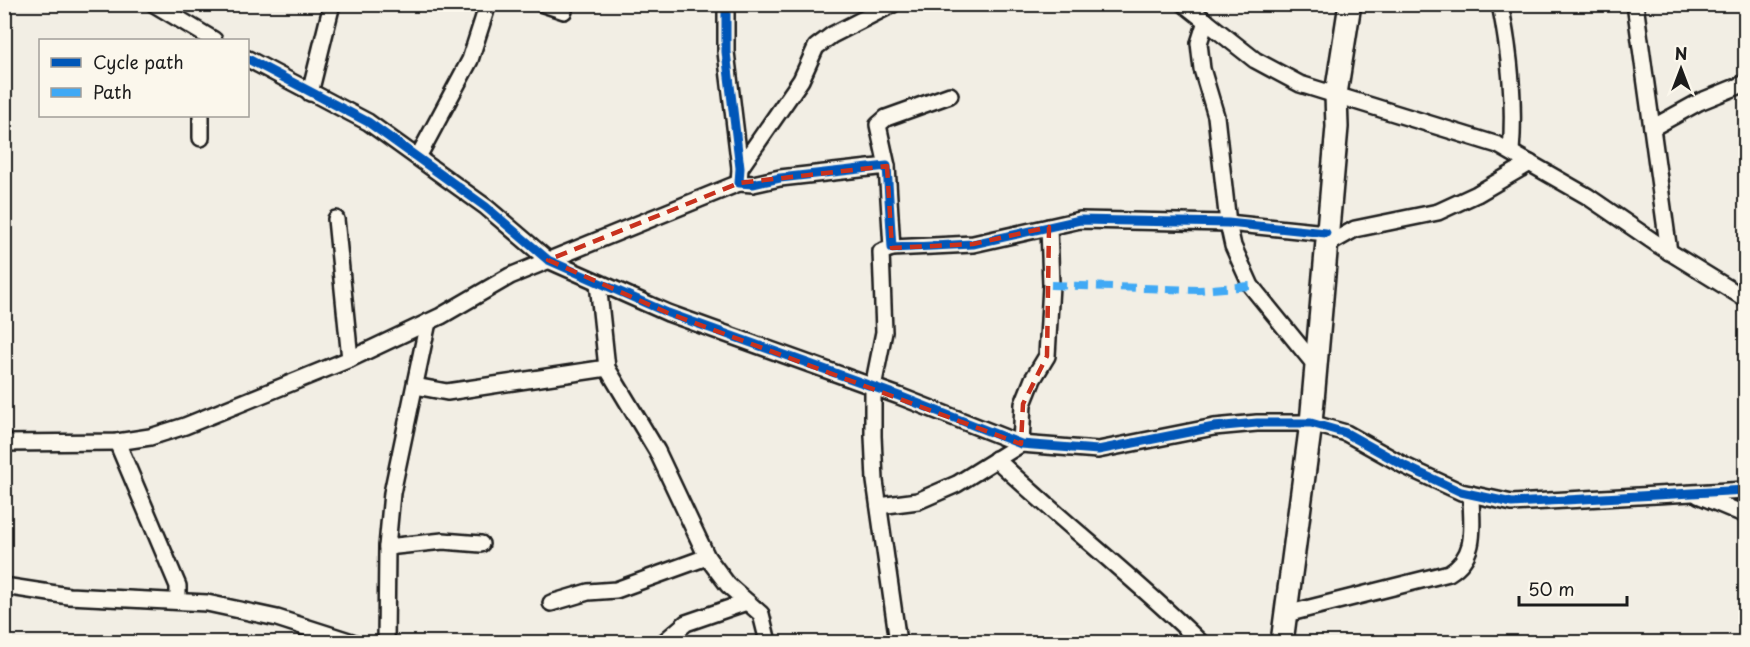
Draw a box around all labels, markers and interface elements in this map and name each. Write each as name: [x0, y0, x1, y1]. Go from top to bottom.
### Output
legend: [39, 39, 249, 117]
north arrow: [1651, 39, 1711, 99]
text: N: [1675, 41, 1687, 65]
text: Cycle path: [93, 48, 184, 75]
text: Path: [93, 78, 132, 105]
scale bar: [1519, 569, 1627, 607]
text: 50 m: [1528, 575, 1575, 602]

